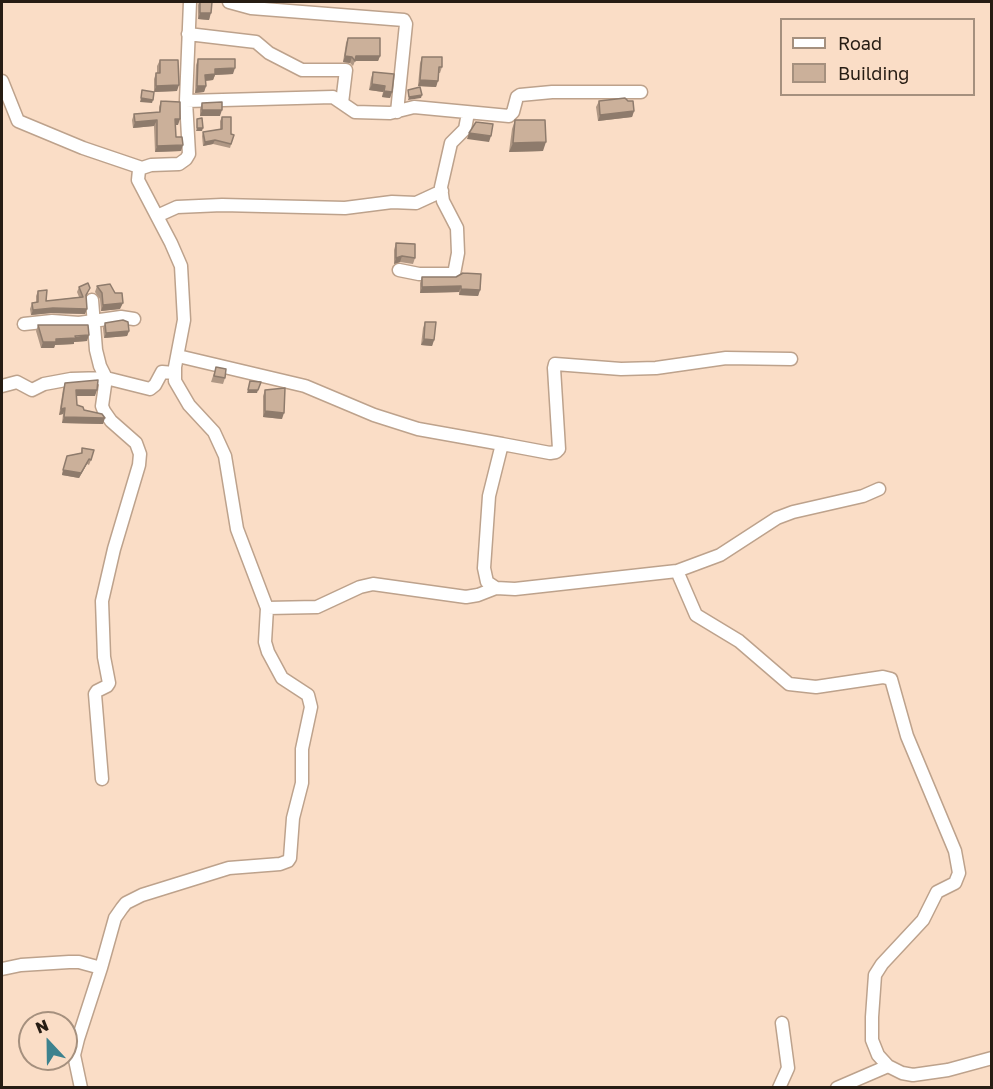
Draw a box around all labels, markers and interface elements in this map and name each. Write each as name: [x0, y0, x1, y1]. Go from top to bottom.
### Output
legend: [780, 18, 975, 96]
text: Road: [838, 32, 882, 54]
text: Building: [838, 62, 909, 84]
north arrow: [18, 1011, 78, 1071]
text: N: [33, 1015, 51, 1038]

